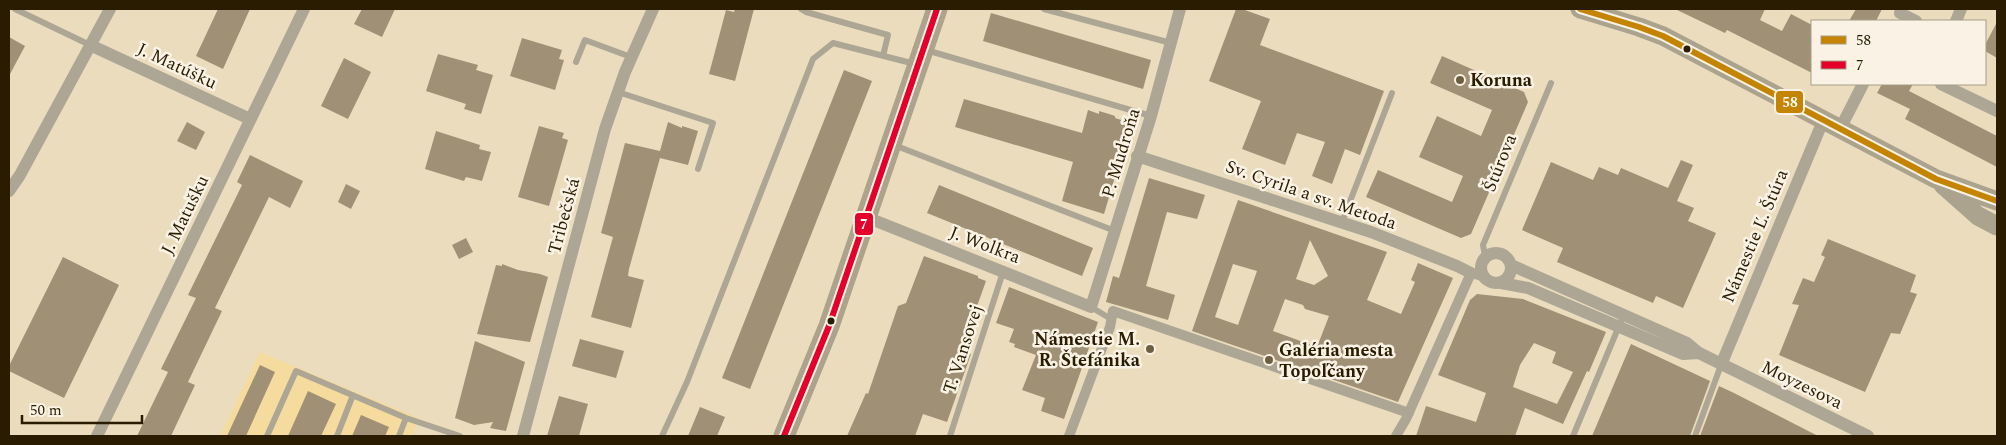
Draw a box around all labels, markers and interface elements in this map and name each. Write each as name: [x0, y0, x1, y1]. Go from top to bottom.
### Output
legend: [1811, 20, 1986, 85]
text: 58: [1856, 29, 1871, 52]
street label: J. Matúšku: [133, 36, 221, 96]
unlabelled marker: [1682, 44, 1692, 54]
text: 7: [1856, 54, 1864, 77]
place label: Koruna: [1470, 67, 1533, 94]
marker: Koruna: [1454, 74, 1466, 86]
line badge: 58: [1775, 90, 1804, 114]
text: 58: [1782, 92, 1798, 113]
street label: P. Mudroňa: [1095, 105, 1147, 201]
street label: Štúrova: [1476, 130, 1524, 196]
street label: Sv. Cyrila a sv. Metoda: [1222, 153, 1400, 237]
street label: Námestie Ľ. Štúra: [1715, 165, 1795, 307]
street label: J. Matušku: [154, 171, 216, 259]
street label: Tribečská: [541, 175, 587, 257]
line badge: 7: [854, 212, 874, 236]
text: 7: [860, 214, 868, 235]
street label: J. Wolkra: [946, 219, 1024, 271]
street label: T. Vansovej: [936, 301, 990, 397]
unlabelled marker: [826, 316, 836, 326]
place label: Námestie M. R. Štefánika: [1034, 326, 1141, 374]
place label: Galéria mesta Topoľčany: [1279, 337, 1394, 385]
marker: Námestie M. R. Štefánika: [1144, 343, 1156, 355]
marker: Galéria mesta Topoľčany: [1263, 354, 1275, 366]
street label: Moyzesova: [1757, 354, 1848, 416]
scale bar: [22, 392, 142, 424]
text: 50 m: [30, 399, 62, 422]

